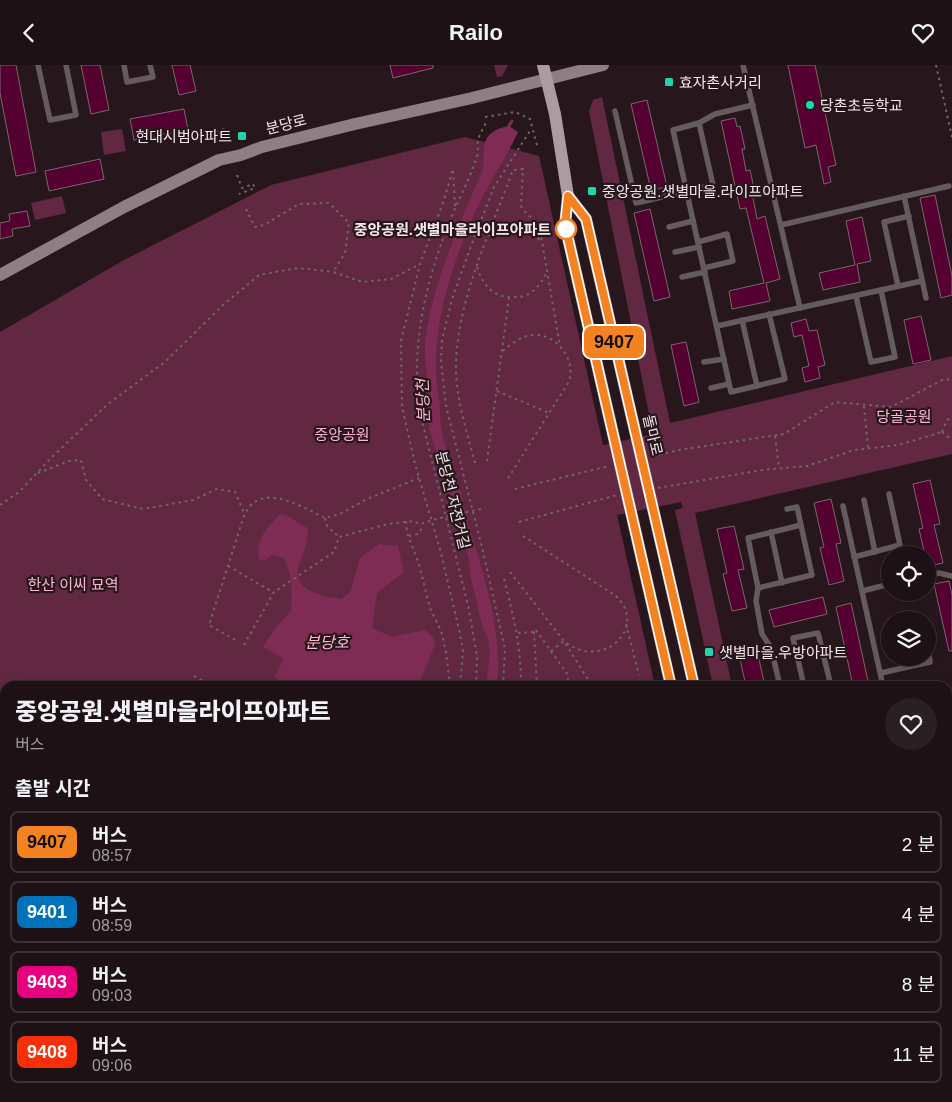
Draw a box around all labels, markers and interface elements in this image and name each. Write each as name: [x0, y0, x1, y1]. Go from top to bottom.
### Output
icon: back: [15, 19, 43, 47]
icon: heart: [909, 19, 937, 47]
text: Railo: [449, 20, 503, 45]
place label: 효자촌사거리: [679, 74, 762, 91]
marker: 효자촌사거리: [663, 76, 675, 88]
place label: 당촌초등학교: [820, 97, 903, 114]
marker: 당촌초등학교: [804, 99, 816, 111]
street label: 분당로: [264, 111, 308, 137]
place label: 현대시범아파트: [135, 128, 232, 145]
marker: 현대시범아파트: [236, 130, 248, 142]
place label: 중앙공원.샛별마을.라이프아파트: [602, 183, 804, 200]
marker: 중앙공원.샛별마을.라이프아파트: [586, 185, 598, 197]
marker: 중앙공원.샛별마을라이프아파트: [555, 218, 577, 240]
place label: 중앙공원.샛별마을라이프아파트: [354, 221, 551, 238]
line badge: 9407: [579, 326, 649, 358]
text: 9407: [594, 332, 634, 352]
water label: 분당천: [414, 376, 432, 423]
park label: 당골공원: [876, 408, 932, 425]
street label: 돌마로: [640, 413, 666, 457]
park label: 중앙공원: [314, 426, 370, 443]
street label: 분당천 자전거길: [433, 449, 473, 551]
map controls: [881, 546, 936, 666]
button: locate: [881, 546, 936, 601]
park label: 한산 이씨 묘역: [27, 576, 119, 593]
button: layers: [881, 611, 936, 666]
water label: 분당호: [305, 634, 350, 651]
place label: 샛별마을.우방아파트: [719, 644, 848, 661]
marker: 샛별마을.우방아파트: [703, 646, 715, 658]
text: 중앙공원.샛별마을라이프아파트: [15, 698, 331, 725]
button: heart: [885, 698, 937, 750]
text: 버스: [15, 736, 44, 753]
text: 출발 시간: [15, 778, 90, 799]
text: 버스: [92, 825, 127, 846]
text: 9407: [27, 832, 67, 852]
text: 2 분: [902, 834, 935, 855]
text: 08:57: [92, 847, 132, 864]
text: 버스: [92, 895, 127, 916]
text: 9401: [27, 902, 67, 922]
text: 4 분: [902, 904, 935, 925]
text: 08:59: [92, 917, 132, 934]
text: 버스: [92, 965, 127, 986]
text: 9403: [27, 972, 67, 992]
text: 8 분: [902, 974, 935, 995]
text: 09:03: [92, 987, 132, 1004]
text: 버스: [92, 1035, 127, 1056]
text: 9408: [27, 1042, 67, 1062]
text: 11 분: [893, 1044, 935, 1065]
text: 09:06: [92, 1057, 132, 1074]

